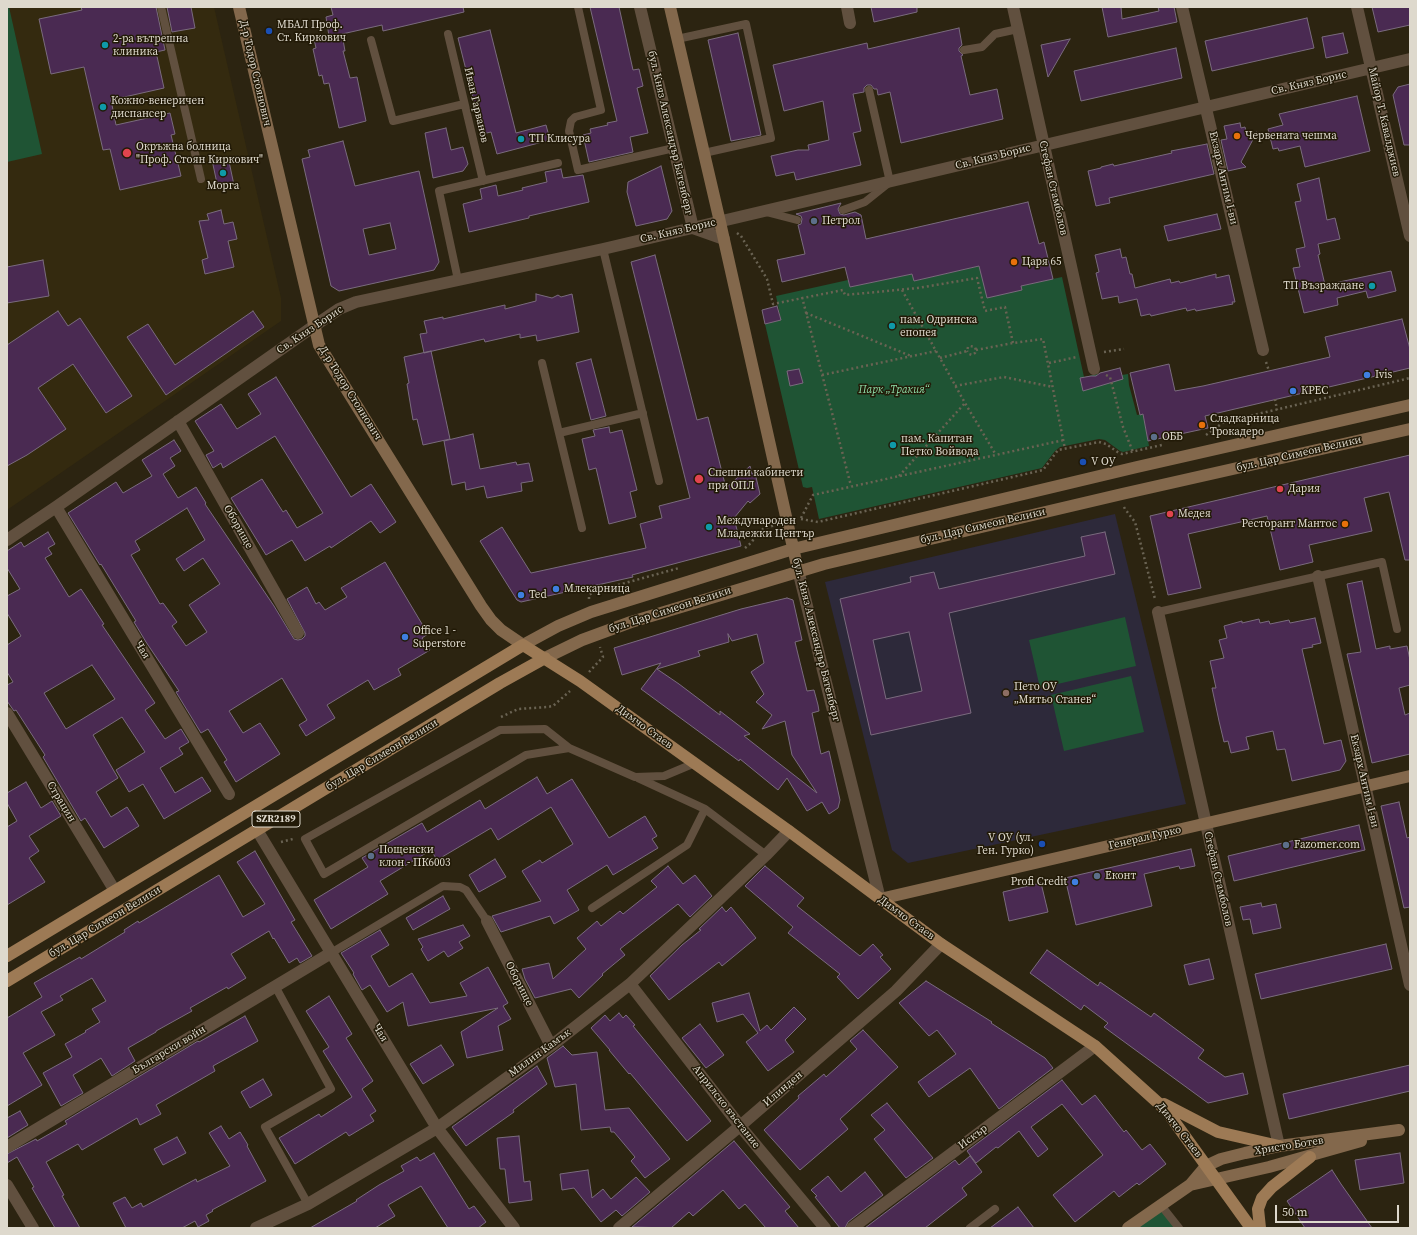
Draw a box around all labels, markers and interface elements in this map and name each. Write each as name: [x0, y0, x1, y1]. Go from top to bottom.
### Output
place label: МБАЛ Проф. Ст. Киркович: [277, 18, 346, 44]
street label: Д-р Тодор Стоянович: [236, 19, 274, 127]
marker: МБАЛ Проф. Ст. Киркович: [264, 26, 274, 36]
place label: 2-ра вътрешна клиника: [113, 32, 188, 58]
marker: 2-ра вътрешна клиника: [100, 40, 110, 50]
street label: бул. Княз Александър Батенберг: [645, 50, 695, 216]
street label: Иван Гарванов: [461, 66, 491, 144]
street label: Майор Т. Кавалджиев: [1365, 66, 1403, 178]
street label: Св. Княз Борис: [1270, 68, 1348, 98]
place label: Кожно-венеричен диспансер: [111, 94, 204, 120]
marker: Кожно-венеричен диспансер: [98, 102, 108, 112]
place label: Червената чешма: [1245, 129, 1337, 143]
street label: Екзарх Антим I-ви: [1206, 130, 1240, 226]
marker: Червената чешма: [1232, 131, 1242, 141]
place label: ТП Клисура: [529, 132, 590, 146]
marker: ТП Клисура: [516, 134, 526, 144]
street label: Стефан Стамболов: [1036, 139, 1070, 237]
place label: Окръжна болница "Проф. Стоян Киркович": [136, 140, 263, 166]
street label: Св. Княз Борис: [954, 141, 1032, 173]
marker: Окръжна болница "Проф. Стоян Киркович": [121, 147, 133, 159]
marker: Морга: [218, 168, 228, 178]
place label: Морга: [207, 179, 239, 193]
place label: Петрол: [822, 214, 860, 228]
street label: Св. Княз Борис: [639, 216, 717, 246]
marker: Петрол: [809, 216, 819, 226]
place label: Царя 65: [1022, 255, 1061, 269]
marker: Царя 65: [1009, 257, 1019, 267]
place label: ТП Възраждане: [1283, 279, 1364, 293]
marker: ТП Възраждане: [1367, 281, 1377, 291]
street label: Св. Княз Борис: [274, 303, 346, 357]
place label: пам. Одринска епопея: [900, 313, 977, 339]
marker: пам. Одринска епопея: [887, 321, 897, 331]
street label: Д-р Тодор Стоянович: [316, 343, 384, 443]
place label: Ivis: [1375, 368, 1392, 382]
marker: Ivis: [1362, 370, 1372, 380]
park label: Парк „Тракия“: [858, 383, 930, 397]
place label: КРЕС: [1301, 384, 1328, 398]
marker: КРЕС: [1288, 386, 1298, 396]
place label: Сладкарница Трокадеро: [1210, 412, 1279, 438]
marker: Сладкарница Трокадеро: [1197, 420, 1207, 430]
place label: ОББ: [1162, 430, 1183, 444]
place label: пам. Капитан Петко Войвода: [901, 432, 979, 458]
marker: ОББ: [1149, 432, 1159, 442]
street label: бул. Цар Симеон Велики: [1235, 433, 1363, 475]
marker: пам. Капитан Петко Войвода: [888, 440, 898, 450]
place label: V ОУ: [1091, 455, 1116, 469]
marker: V ОУ: [1078, 457, 1088, 467]
place label: Спешни кабинети при ОПЛ: [708, 466, 803, 492]
marker: Спешни кабинети при ОПЛ: [693, 473, 705, 485]
place label: Дария: [1288, 482, 1320, 496]
marker: Дария: [1275, 484, 1285, 494]
street label: Оборище: [220, 503, 256, 551]
street label: бул. Цар Симеон Велики: [919, 505, 1047, 547]
place label: Медея: [1178, 507, 1211, 521]
marker: Медея: [1165, 509, 1175, 519]
place label: Международен Младежки Център: [717, 514, 814, 540]
place label: Ресторант Мантос: [1242, 517, 1337, 531]
marker: Ресторант Мантос: [1340, 519, 1350, 529]
marker: Международен Младежки Център: [704, 522, 714, 532]
street label: бул. Княз Александър Батенберг: [789, 557, 843, 723]
place label: Млекарница: [564, 582, 630, 596]
marker: Млекарница: [551, 584, 561, 594]
street label: бул. Цар Симеон Велики: [607, 584, 733, 636]
place label: Ted: [529, 588, 547, 602]
marker: Ted: [516, 590, 526, 600]
place label: Office 1 - Superstore: [413, 624, 466, 650]
marker: Office 1 - Superstore: [400, 632, 410, 642]
street label: Чая: [131, 638, 153, 662]
place label: Пето ОУ „Митьо Станев“: [1014, 680, 1096, 706]
marker: Пето ОУ „Митьо Станев“: [1001, 688, 1011, 698]
street label: Димчо Стаев: [613, 702, 675, 752]
street label: бул. Цар Симеон Велики: [324, 716, 440, 794]
street label: Екзарх Антим I-ви: [1347, 733, 1381, 829]
street label: Страцин: [44, 779, 78, 825]
road number: SZR2189: [252, 811, 300, 827]
street label: Генерал Гурко: [1107, 823, 1183, 853]
street label: Стефан Стамболов: [1201, 830, 1235, 928]
place label: V ОУ (ул. Ген. Гурко): [977, 831, 1034, 857]
place label: Fazomer.com: [1294, 838, 1360, 852]
marker: V ОУ (ул. Ген. Гурко): [1037, 839, 1047, 849]
marker: Fazomer.com: [1281, 840, 1291, 850]
place label: Пощенски клон - ПК6003: [379, 843, 451, 869]
marker: Пощенски клон - ПК6003: [366, 851, 376, 861]
place label: Еконт: [1105, 869, 1136, 883]
marker: Еконт: [1092, 871, 1102, 881]
place label: Profi Credit: [1011, 875, 1067, 889]
marker: Profi Credit: [1070, 877, 1080, 887]
street label: бул. Цар Симеон Велики: [47, 883, 163, 961]
street label: Димчо Стаев: [875, 893, 937, 943]
street label: Оборище: [502, 960, 536, 1008]
street label: Чая: [369, 1021, 391, 1045]
street label: Български войн: [130, 1023, 208, 1077]
street label: Милин Камък: [506, 1026, 574, 1080]
street label: Априлско въстание: [689, 1063, 763, 1151]
street label: Илинден: [761, 1068, 805, 1110]
street label: Димчо Стаев: [1153, 1100, 1205, 1160]
street label: Искър: [956, 1122, 990, 1152]
street label: Христо Ботев: [1253, 1134, 1325, 1158]
scale bar: [1277, 1197, 1401, 1223]
text: 50 m: [1282, 1204, 1308, 1220]

